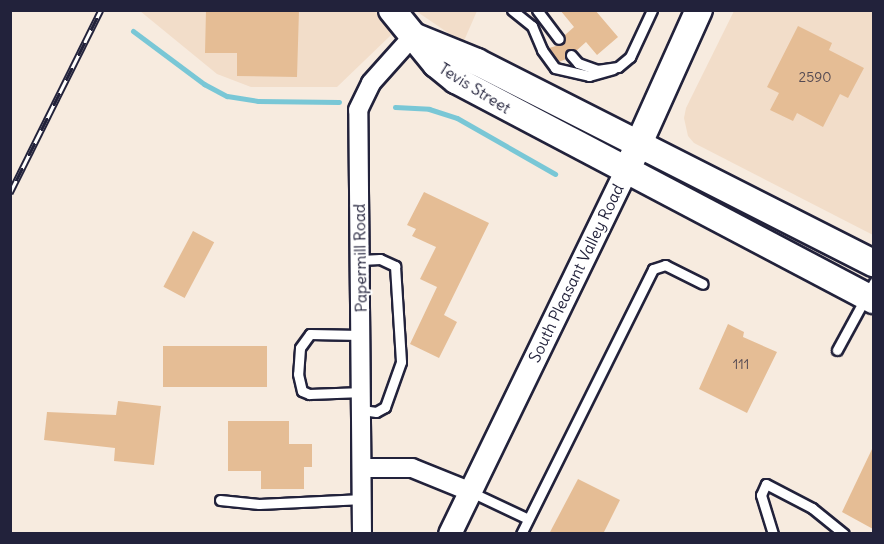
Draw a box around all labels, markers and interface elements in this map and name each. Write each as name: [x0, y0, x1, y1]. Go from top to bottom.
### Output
street label: Tevis Street: [436, 58, 514, 118]
house number: 2590: [799, 69, 831, 85]
street label: South Pleasant Valley Road: [524, 181, 628, 365]
street label: Papermill Road: [349, 203, 371, 313]
house number: 111: [733, 356, 749, 372]

